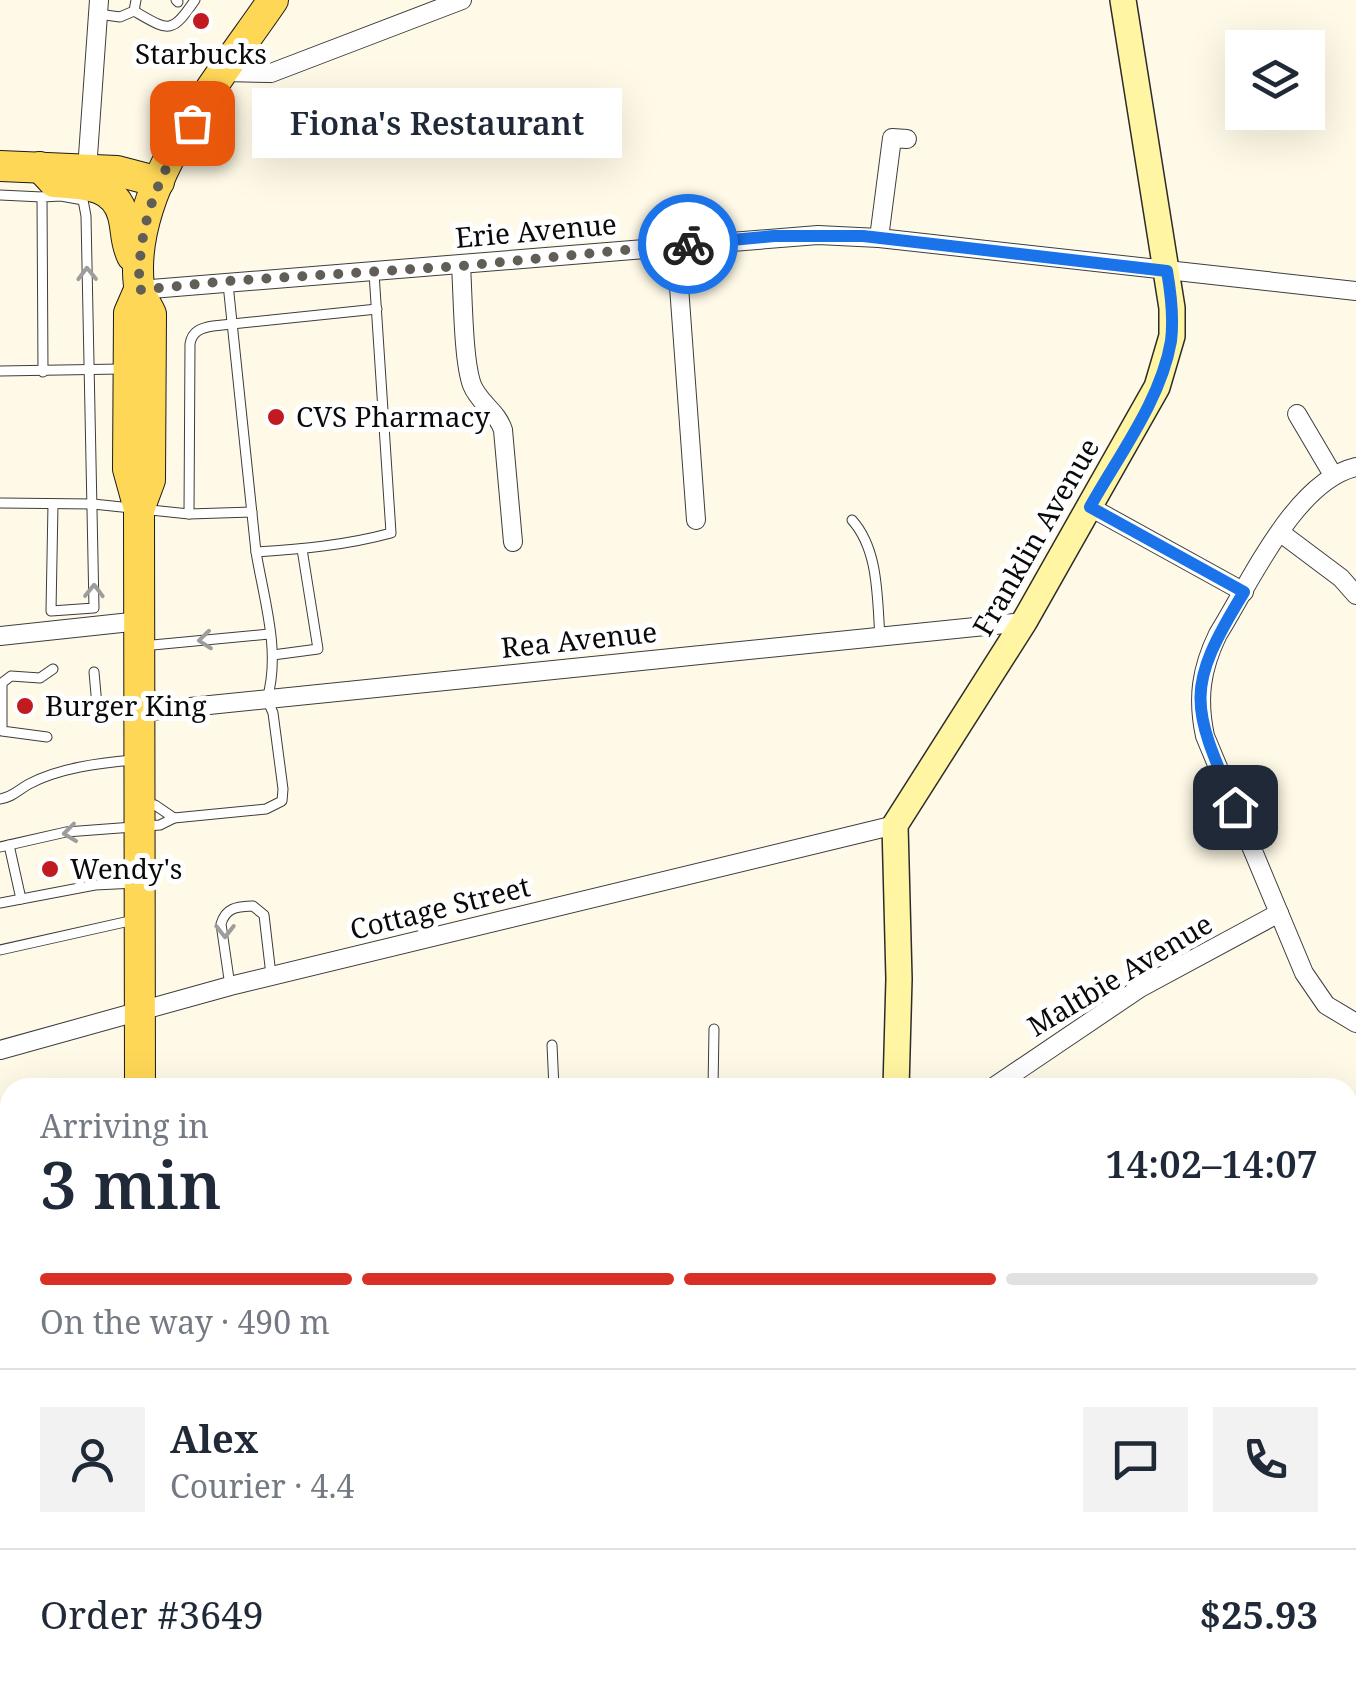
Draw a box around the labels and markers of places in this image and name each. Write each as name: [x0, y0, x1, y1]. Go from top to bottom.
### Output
marker: Starbucks: [190, 10, 212, 32]
place label: Starbucks: [135, 34, 267, 72]
pin: [150, 81, 235, 166]
callout: Fiona's Restaurant: [252, 88, 622, 158]
place label: CVS Pharmacy: [296, 397, 490, 435]
marker: CVS Pharmacy: [265, 406, 287, 428]
place label: Burger King: [45, 686, 206, 724]
marker: Burger King: [14, 695, 36, 717]
pin: [1193, 765, 1278, 850]
place label: Wendy's: [70, 849, 182, 887]
marker: Wendy's: [39, 858, 61, 880]

